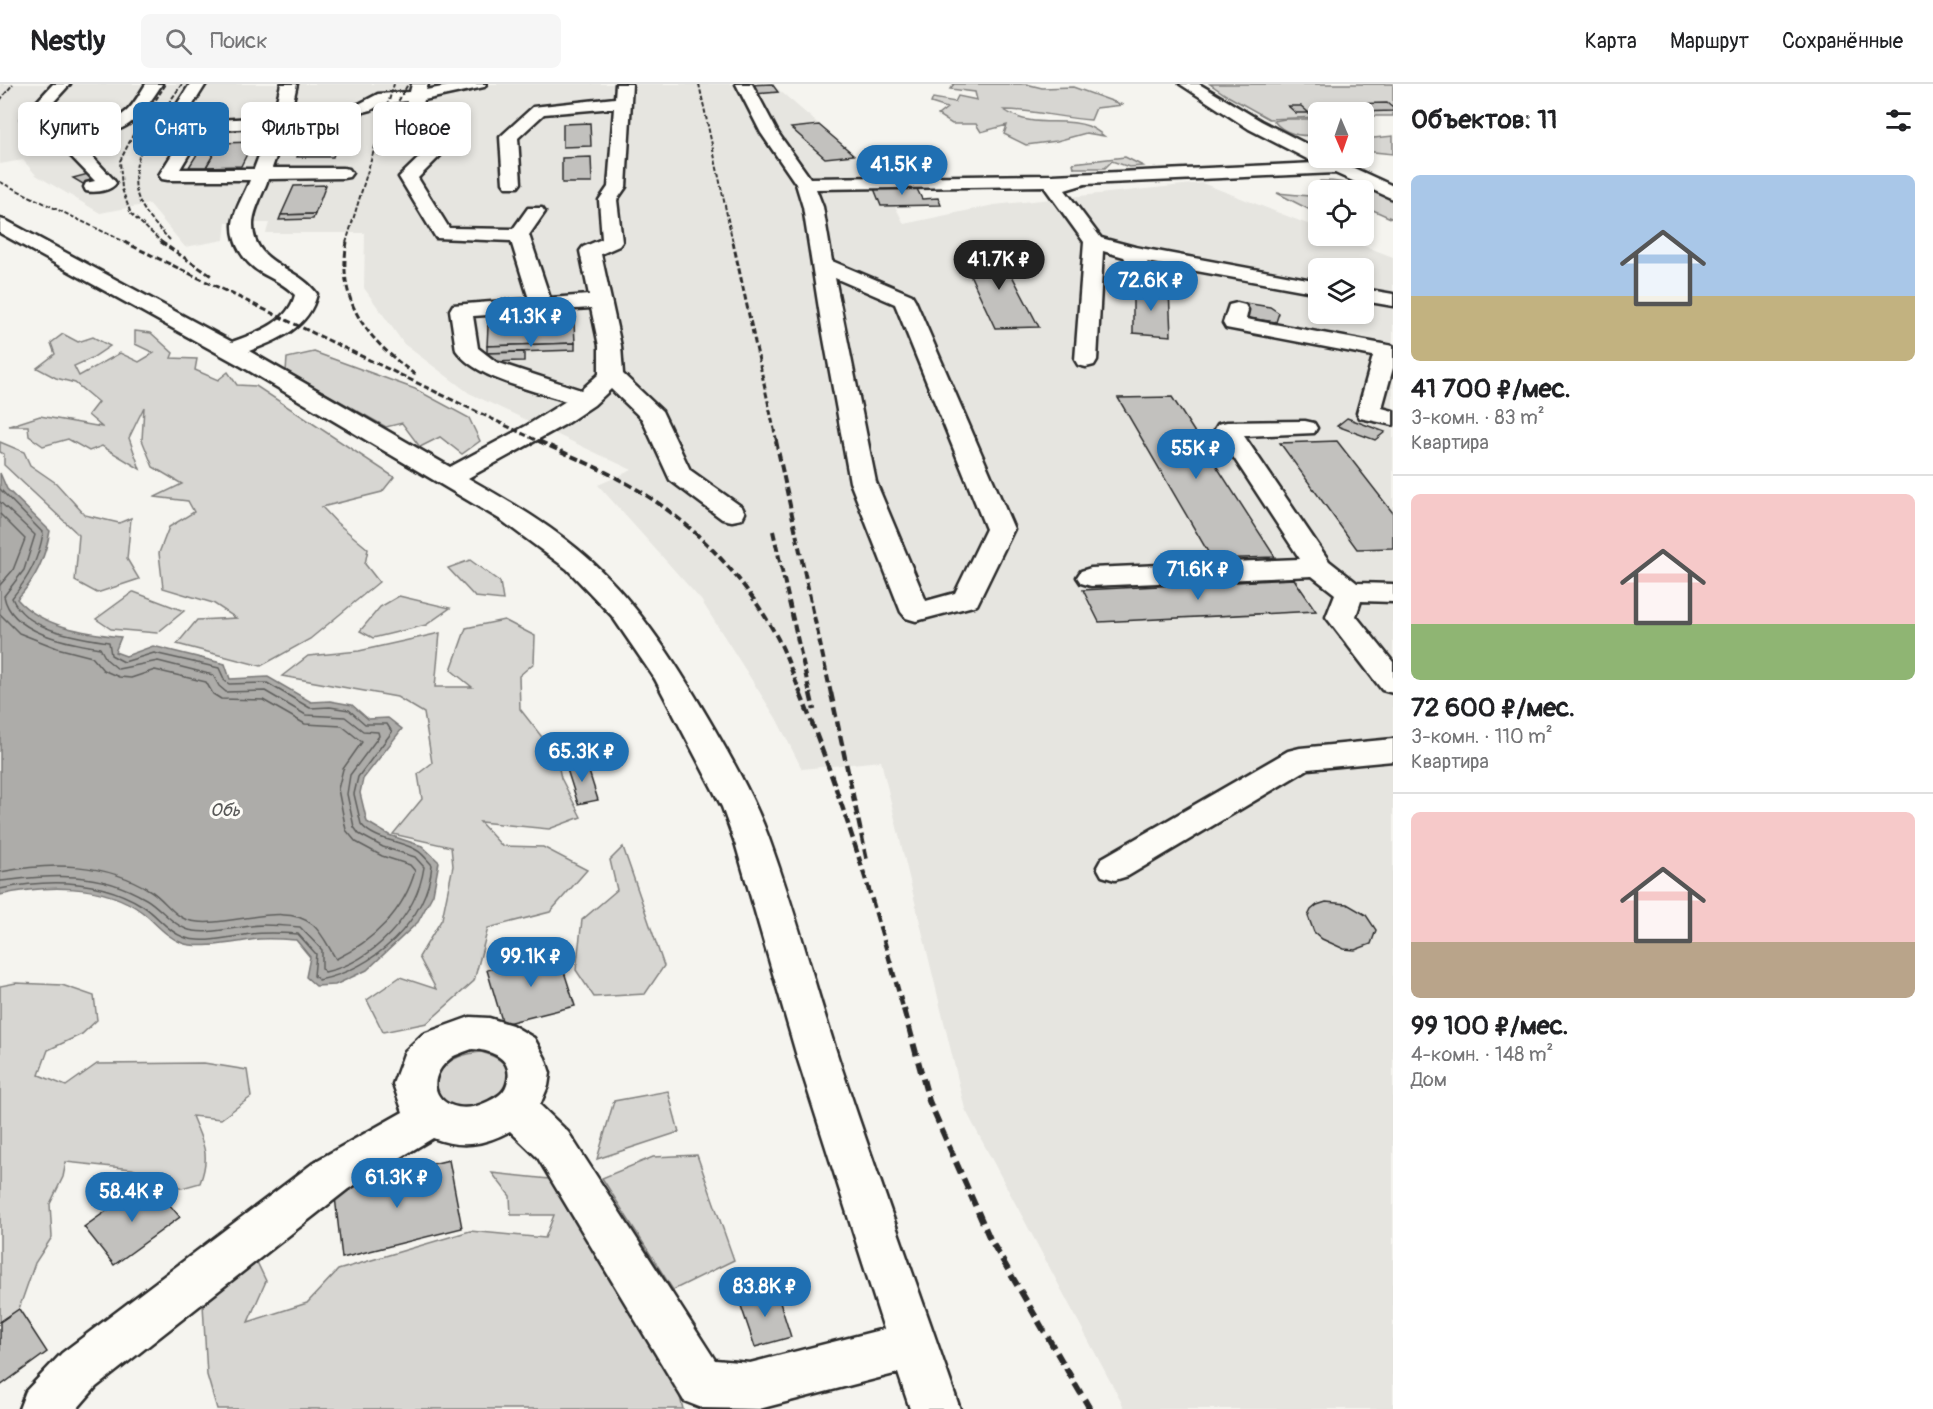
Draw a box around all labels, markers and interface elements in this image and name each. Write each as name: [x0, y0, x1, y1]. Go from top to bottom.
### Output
search box: [141, 14, 561, 68]
text: Nestly: [30, 24, 105, 59]
icon: search: [162, 25, 195, 58]
text: Поиск: [210, 27, 268, 55]
text: Карта: [1585, 28, 1637, 55]
text: Маршрут: [1670, 28, 1749, 55]
text: Сохранённые: [1782, 28, 1903, 55]
chip: Купить: [18, 102, 121, 156]
chip: Снять: [133, 102, 229, 156]
chip: Фильтры: [241, 102, 361, 156]
chip: Новое: [373, 102, 471, 156]
north arrow: [1308, 102, 1374, 168]
map controls: [1308, 102, 1374, 324]
text: Объектов: 11: [1411, 104, 1557, 136]
icon: filters: [1882, 104, 1915, 137]
pin: 41.5K ₽: [847, 145, 957, 196]
text: 41.5K ₽: [870, 152, 934, 177]
button: locate: [1308, 180, 1374, 246]
icon: home: [1609, 214, 1717, 322]
pin: 41.7K ₽: [944, 240, 1054, 291]
text: 41.7K ₽: [968, 247, 1030, 272]
button: layers: [1308, 258, 1374, 324]
pin: 72.6K ₽: [1096, 261, 1206, 312]
text: 72.6K ₽: [1118, 268, 1184, 293]
pin: 41.3K ₽: [476, 297, 586, 348]
text: 41.3K ₽: [499, 304, 563, 329]
text: 41 700 ₽/мес.: [1411, 373, 1571, 405]
text: 3-комн. · 83 m²: [1411, 405, 1545, 430]
pin: 55K ₽: [1154, 429, 1238, 480]
text: Квартира: [1411, 430, 1489, 455]
text: 55K ₽: [1171, 436, 1221, 461]
icon: home: [1609, 533, 1717, 641]
pin: 71.6K ₽: [1143, 550, 1253, 601]
text: 71.6K ₽: [1167, 557, 1229, 582]
text: 72 600 ₽/мес.: [1411, 692, 1575, 724]
text: 3-комн. · 110 m²: [1411, 724, 1553, 749]
pin: 65.3K ₽: [527, 732, 637, 783]
text: 65.3K ₽: [549, 739, 615, 764]
text: Квартира: [1411, 749, 1489, 774]
water label: Обь: [210, 799, 241, 822]
icon: home: [1609, 851, 1717, 959]
pin: 99.1K ₽: [476, 937, 586, 988]
text: 99.1K ₽: [500, 944, 562, 969]
text: 99 100 ₽/мес.: [1411, 1010, 1569, 1042]
text: 4-комн. · 148 m²: [1411, 1042, 1553, 1067]
text: Дом: [1411, 1067, 1447, 1092]
pin: 61.3K ₽: [342, 1158, 452, 1209]
text: 61.3K ₽: [365, 1165, 429, 1190]
pin: 58.4K ₽: [77, 1172, 187, 1223]
text: 58.4K ₽: [99, 1179, 165, 1204]
pin: 83.8K ₽: [710, 1267, 820, 1318]
text: 83.8K ₽: [733, 1274, 797, 1299]

